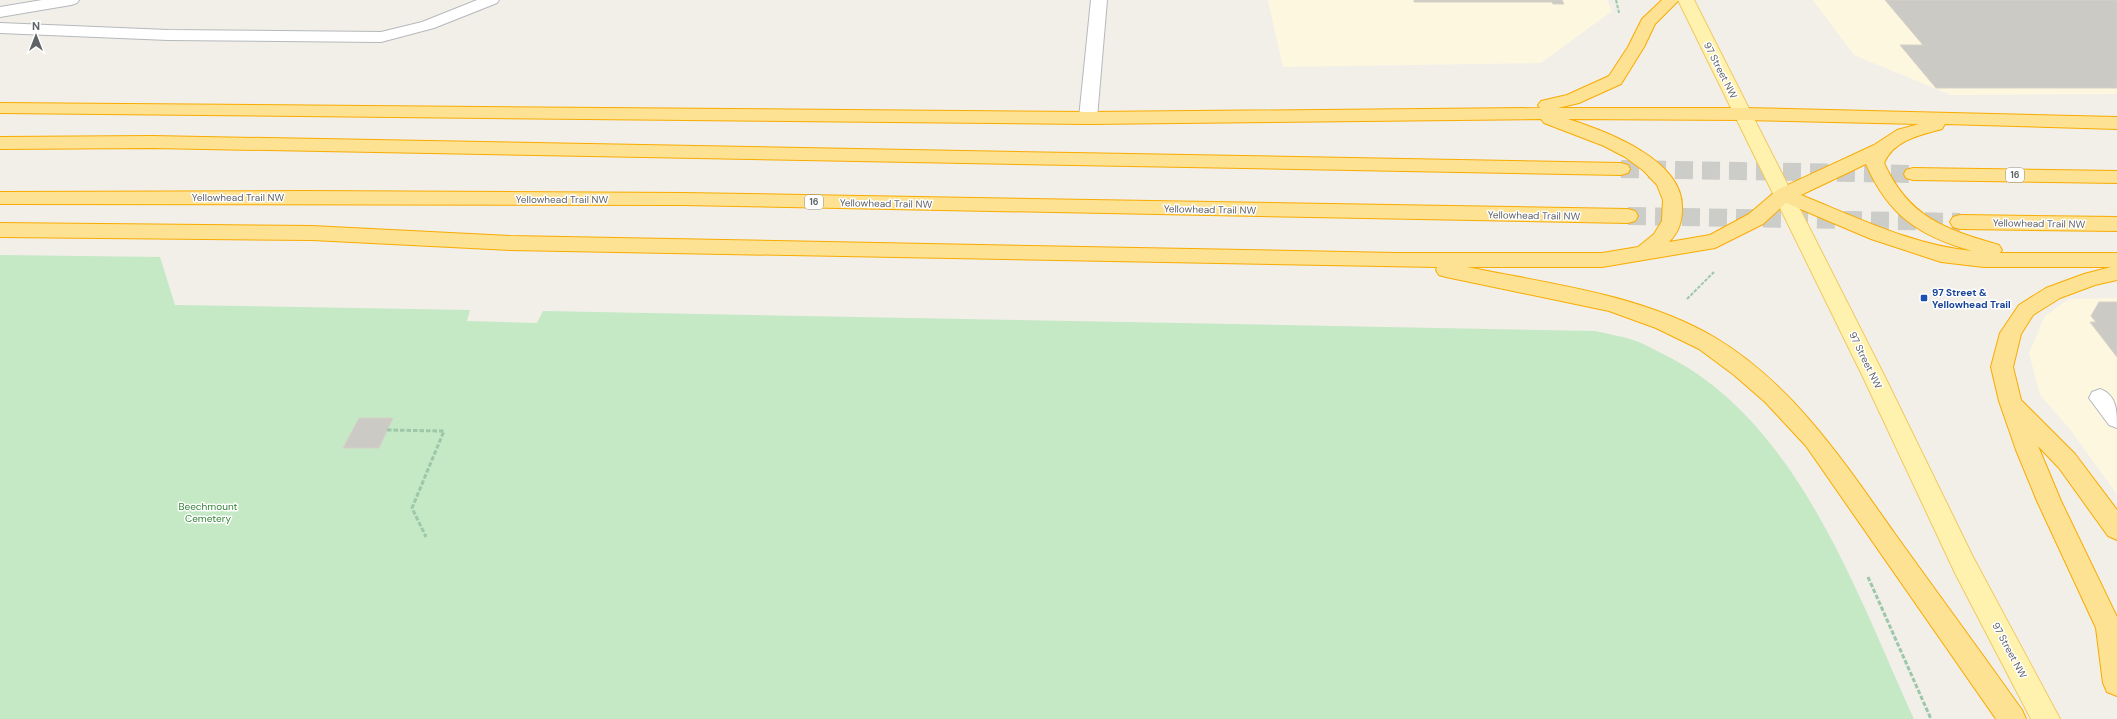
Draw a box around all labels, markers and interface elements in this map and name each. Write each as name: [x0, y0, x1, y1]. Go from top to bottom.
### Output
north arrow: [16, 16, 56, 56]
text: N: [32, 19, 40, 33]
street label: 97 Street NW: [1701, 40, 1740, 101]
road number: 16: [2006, 168, 2024, 182]
street label: Yellowhead Trail NW: [192, 191, 284, 204]
street label: Yellowhead Trail NW: [516, 193, 608, 206]
road number: 16: [805, 195, 823, 209]
street label: Yellowhead Trail NW: [840, 196, 933, 211]
street label: Yellowhead Trail NW: [1164, 202, 1257, 217]
street label: Yellowhead Trail NW: [1488, 208, 1581, 223]
street label: Yellowhead Trail NW: [1993, 216, 2086, 231]
place label: 97 Street & Yellowhead Trail: [1932, 286, 2011, 311]
marker: 97 Street & Yellowhead Trail: [1919, 293, 1929, 303]
street label: 97 Street NW: [1846, 330, 1885, 391]
park label: Beechmount Cemetery: [178, 500, 238, 525]
street label: 97 Street NW: [1989, 620, 2030, 681]

